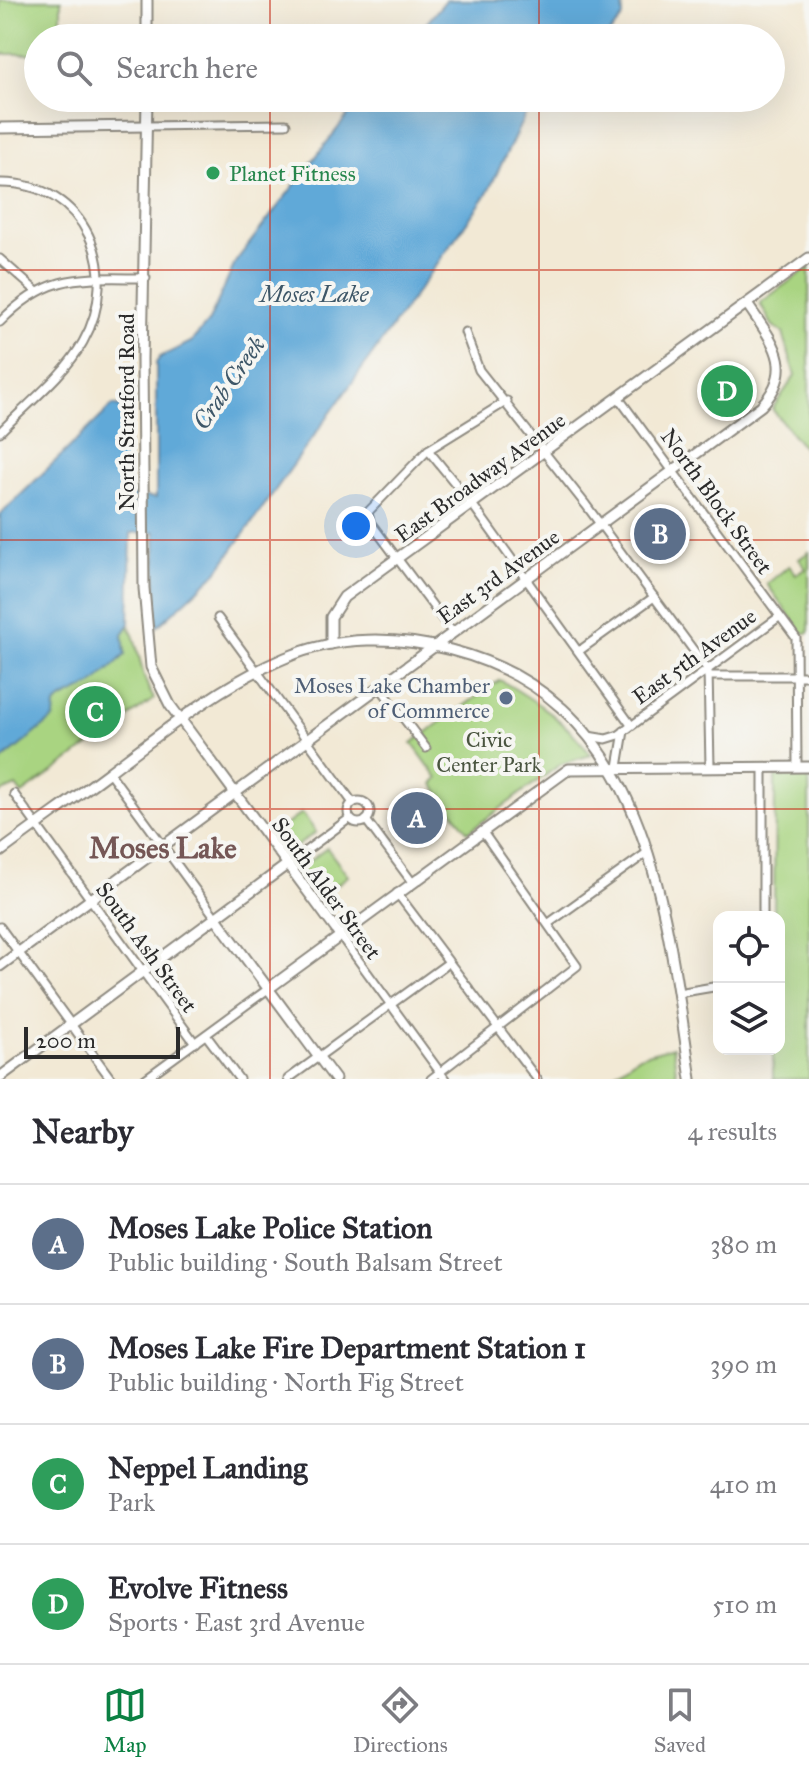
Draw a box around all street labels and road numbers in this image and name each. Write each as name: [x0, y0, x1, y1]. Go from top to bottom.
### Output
street label: North Stratford Road: [113, 313, 140, 511]
street label: East Broadway Avenue: [390, 406, 571, 548]
street label: North Block Street: [655, 423, 779, 579]
street label: East 3rd Avenue: [432, 523, 565, 630]
street label: East 5th Avenue: [627, 602, 762, 710]
street label: South Alder Street: [266, 812, 387, 965]
street label: South Ash Street: [90, 877, 203, 1018]

